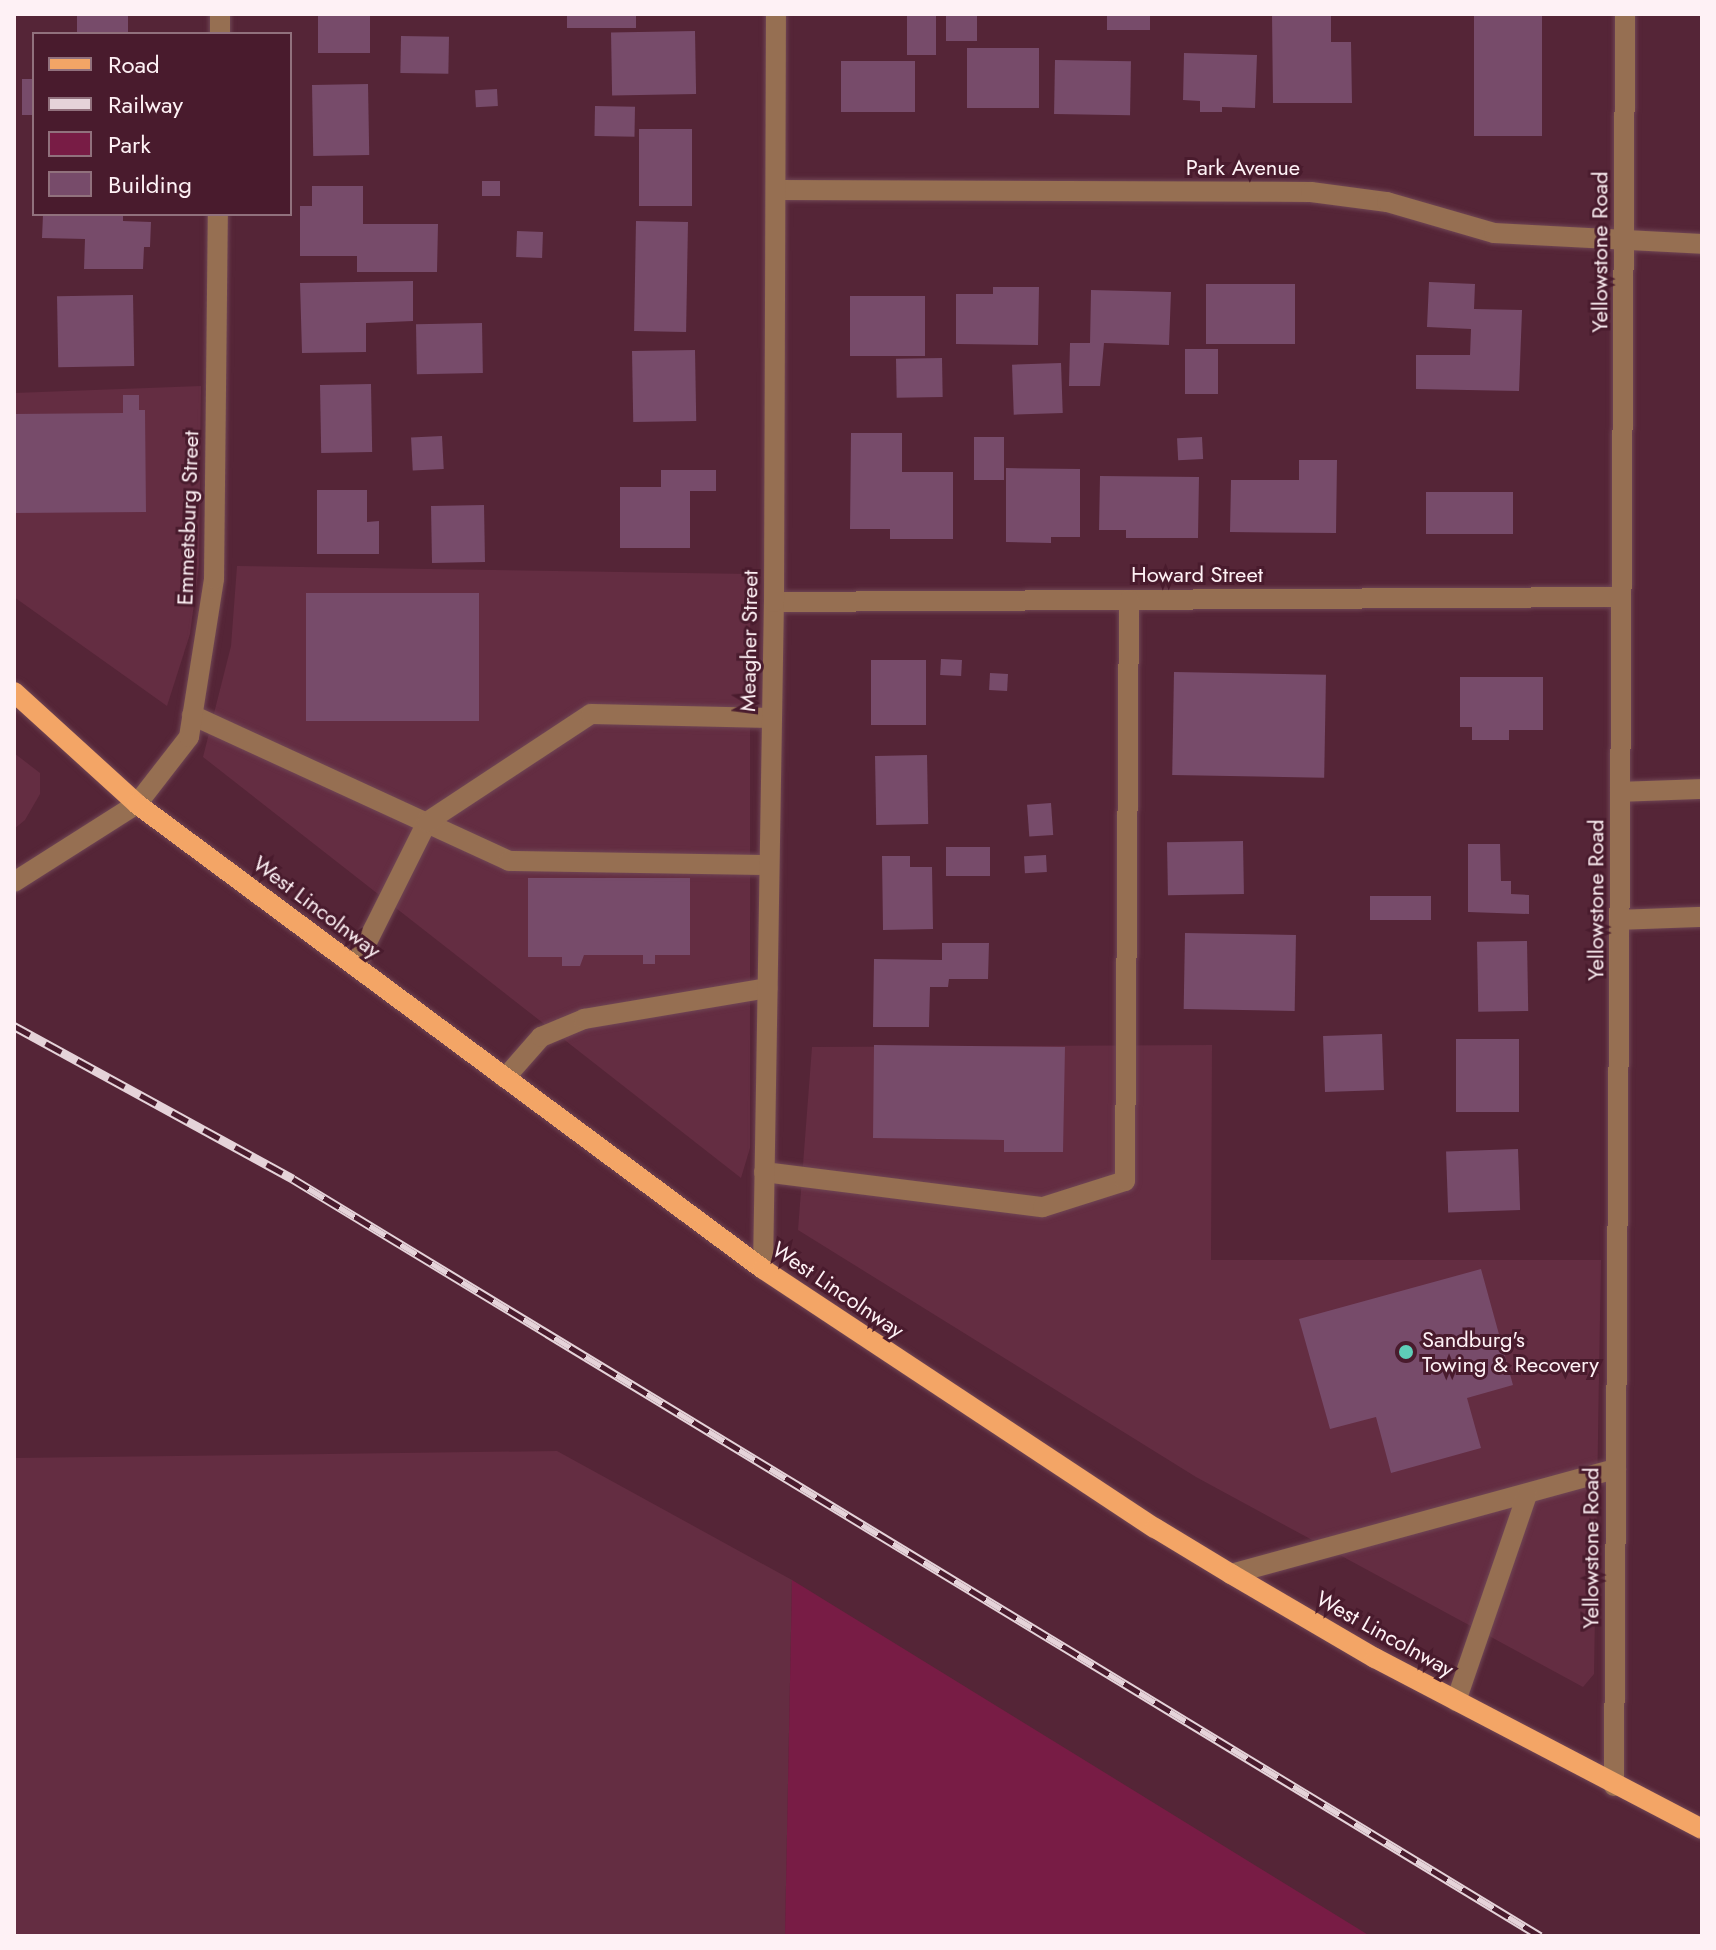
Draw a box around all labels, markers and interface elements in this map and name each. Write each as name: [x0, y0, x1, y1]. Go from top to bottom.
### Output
legend: [32, 32, 292, 216]
text: Road: [108, 47, 160, 82]
text: Railway: [108, 87, 183, 122]
text: Park: [108, 127, 151, 162]
street label: Park Avenue: [1186, 155, 1300, 181]
text: Building: [108, 167, 192, 202]
street label: Yellowstone Road: [1587, 171, 1613, 333]
street label: Emmetsburg Street: [172, 430, 204, 606]
street label: Howard Street: [1131, 562, 1263, 588]
street label: Meagher Street: [735, 570, 763, 712]
street label: Yellowstone Road: [1583, 819, 1609, 981]
street label: West Lincolnway: [248, 850, 386, 964]
street label: West Lincolnway: [767, 1236, 909, 1344]
place label: Sandburg's Towing & Recovery: [1422, 1326, 1599, 1378]
marker: Sandburg's Towing & Recovery: [1397, 1343, 1415, 1361]
street label: Yellowstone Road: [1578, 1467, 1604, 1629]
street label: West Lincolnway: [1312, 1585, 1458, 1683]

